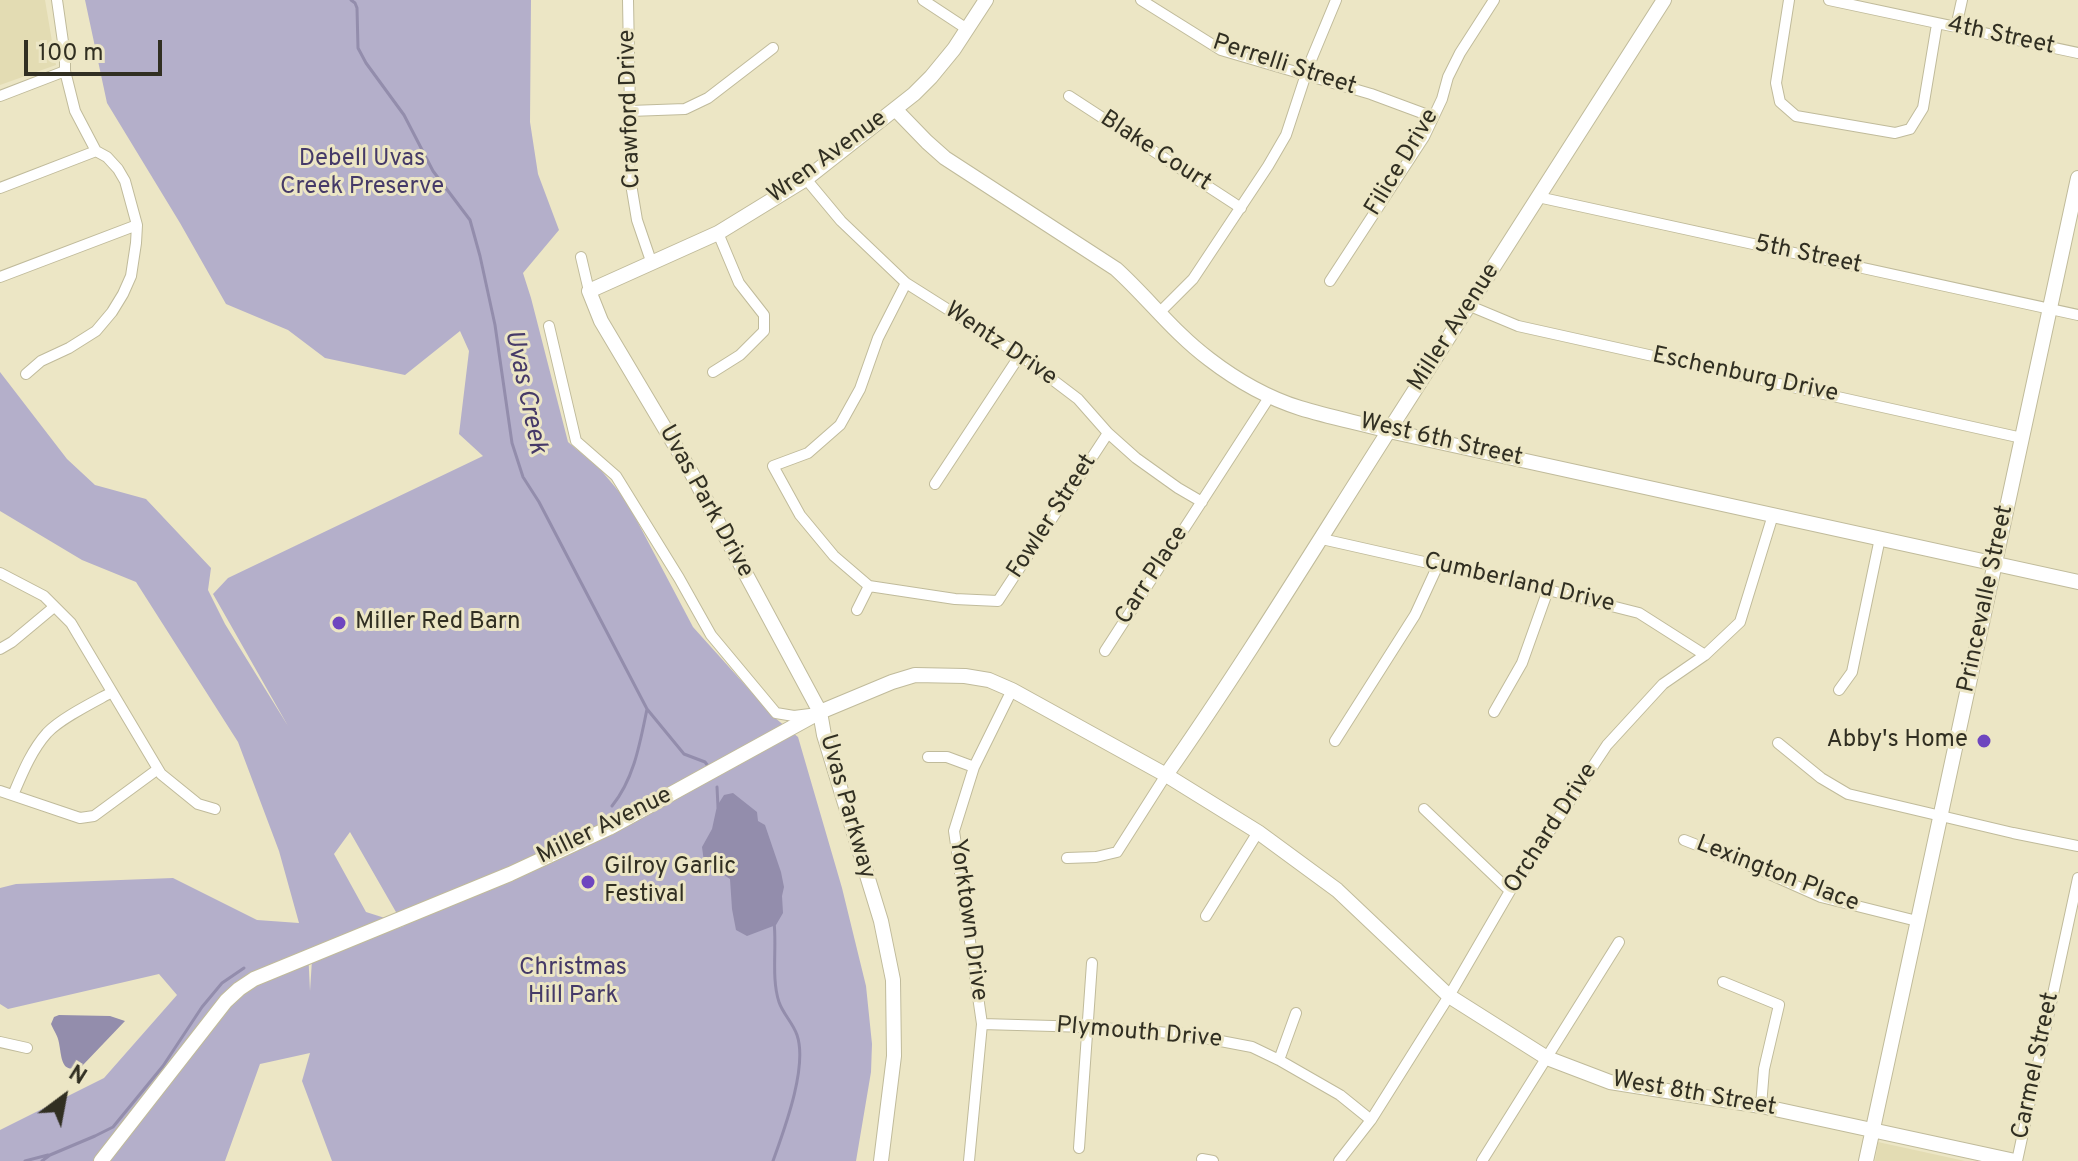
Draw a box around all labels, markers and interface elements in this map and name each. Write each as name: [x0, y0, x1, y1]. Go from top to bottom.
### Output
street label: 4th Street: [1945, 12, 2057, 62]
scale bar: [28, 24, 166, 74]
street label: Crawford Drive: [614, 29, 648, 189]
street label: Perrelli Street: [1208, 29, 1360, 103]
text: 100 m: [38, 39, 104, 69]
street label: Filice Drive: [1360, 104, 1446, 222]
street label: Wren Avenue: [763, 105, 893, 211]
street label: Blake Court: [1094, 105, 1216, 199]
park label: Debell Uvas Creek Preserve: [280, 146, 444, 202]
street label: 5th Street: [1752, 231, 1864, 281]
street label: Miller Avenue: [1403, 259, 1507, 397]
street label: Wentz Drive: [938, 297, 1062, 393]
water label: Uvas Creek: [496, 327, 552, 457]
street label: Eschenburg Drive: [1649, 342, 1841, 410]
street label: West 6th Street: [1357, 408, 1525, 474]
street label: Uvas Park Drive: [651, 421, 759, 583]
street label: Fowler Street: [1002, 449, 1104, 585]
street label: Princevalle Street: [1953, 503, 2021, 695]
street label: Carr Place: [1110, 521, 1196, 631]
street label: Cumberland Drive: [1421, 548, 1617, 620]
place label: Miller Red Barn: [355, 609, 521, 637]
marker: Miller Red Barn: [330, 614, 348, 632]
place label: Abby's Home: [1826, 727, 1968, 755]
street label: Uvas Parkway: [812, 731, 880, 883]
marker: Abby's Home: [1975, 732, 1993, 750]
street label: Orchard Drive: [1499, 758, 1605, 900]
street label: Miller Avenue: [533, 782, 677, 872]
street label: Lexington Place: [1691, 831, 1863, 919]
street label: Yorktown Drive: [941, 837, 993, 1003]
place label: Gilroy Garlic Festival: [604, 854, 736, 910]
marker: Gilroy Garlic Festival: [579, 873, 597, 891]
park label: Christmas Hill Park: [519, 955, 627, 1011]
street label: Carmel Street: [2007, 990, 2067, 1142]
street label: Plymouth Drive: [1055, 1012, 1223, 1056]
north arrow: [24, 1057, 104, 1137]
text: N: [63, 1061, 91, 1092]
street label: West 8th Street: [1610, 1066, 1778, 1124]

